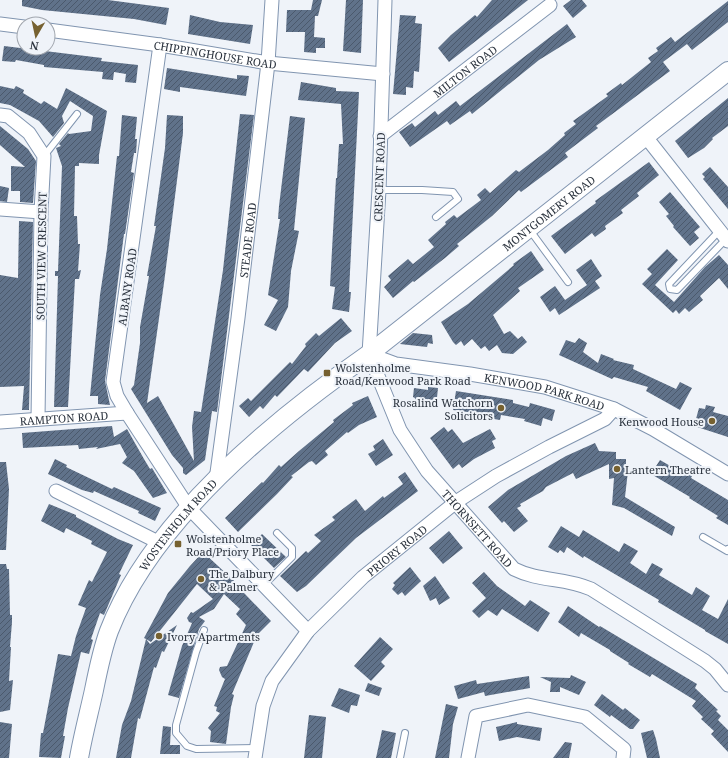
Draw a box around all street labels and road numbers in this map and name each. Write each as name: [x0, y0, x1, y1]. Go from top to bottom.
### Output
street label: CHIPPINGHOUSE ROAD: [153, 37, 277, 71]
street label: MILTON ROAD: [430, 41, 500, 100]
street label: CRESCENT ROAD: [370, 132, 388, 222]
street label: MONTGOMERY ROAD: [499, 171, 598, 254]
street label: SOUTH VIEW CRESCENT: [32, 191, 50, 320]
street label: STEADE ROAD: [235, 202, 259, 278]
street label: ALBANY ROAD: [114, 247, 140, 327]
street label: KENWOOD PARK ROAD: [483, 369, 607, 413]
street label: RAMPTON ROAD: [19, 407, 109, 428]
street label: WOSTENHOLM ROAD: [135, 475, 220, 573]
street label: THORNSETT ROAD: [439, 486, 516, 570]
street label: PRIORY ROAD: [363, 521, 430, 579]

